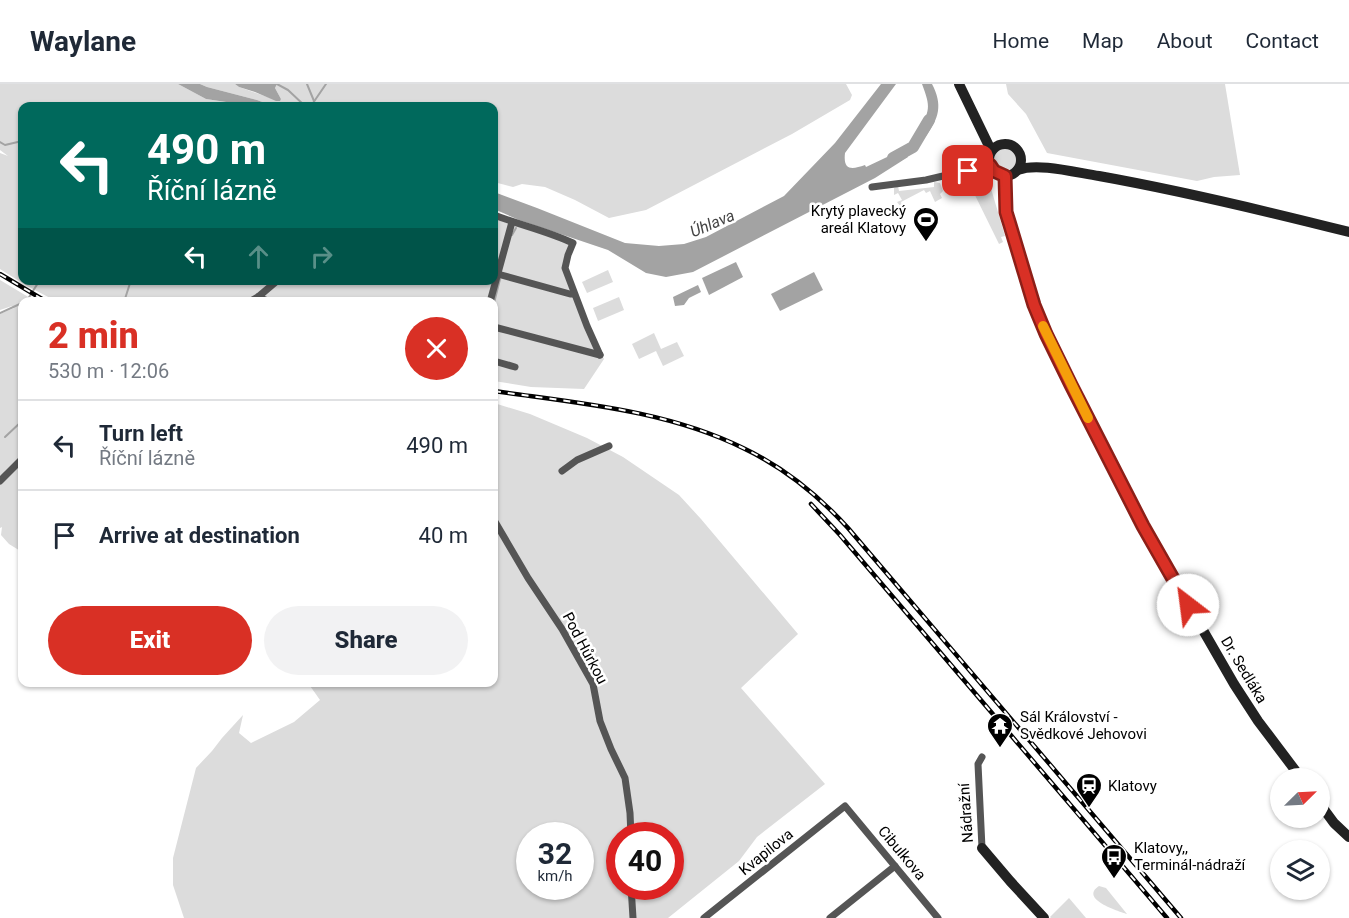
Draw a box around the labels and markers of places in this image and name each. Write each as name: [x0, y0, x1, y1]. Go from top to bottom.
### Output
pin: [942, 145, 993, 196]
place label: Krytý plavecký areál Klatovy: [811, 202, 906, 237]
sports icon: Krytý plavecký areál Klatovy: [911, 205, 941, 243]
place label: Sál Království - Svědkové Jehovovi: [1020, 708, 1147, 743]
temple icon: Sál Království - Svědkové Jehovovi: [985, 711, 1015, 749]
station icon: Klatovy: [1074, 771, 1104, 809]
place label: Klatovy: [1108, 777, 1157, 795]
place label: Klatovy,, Terminál-nádraží: [1134, 839, 1247, 874]
bus stop icon: Klatovy,, Terminál-nádraží: [1099, 842, 1129, 880]

